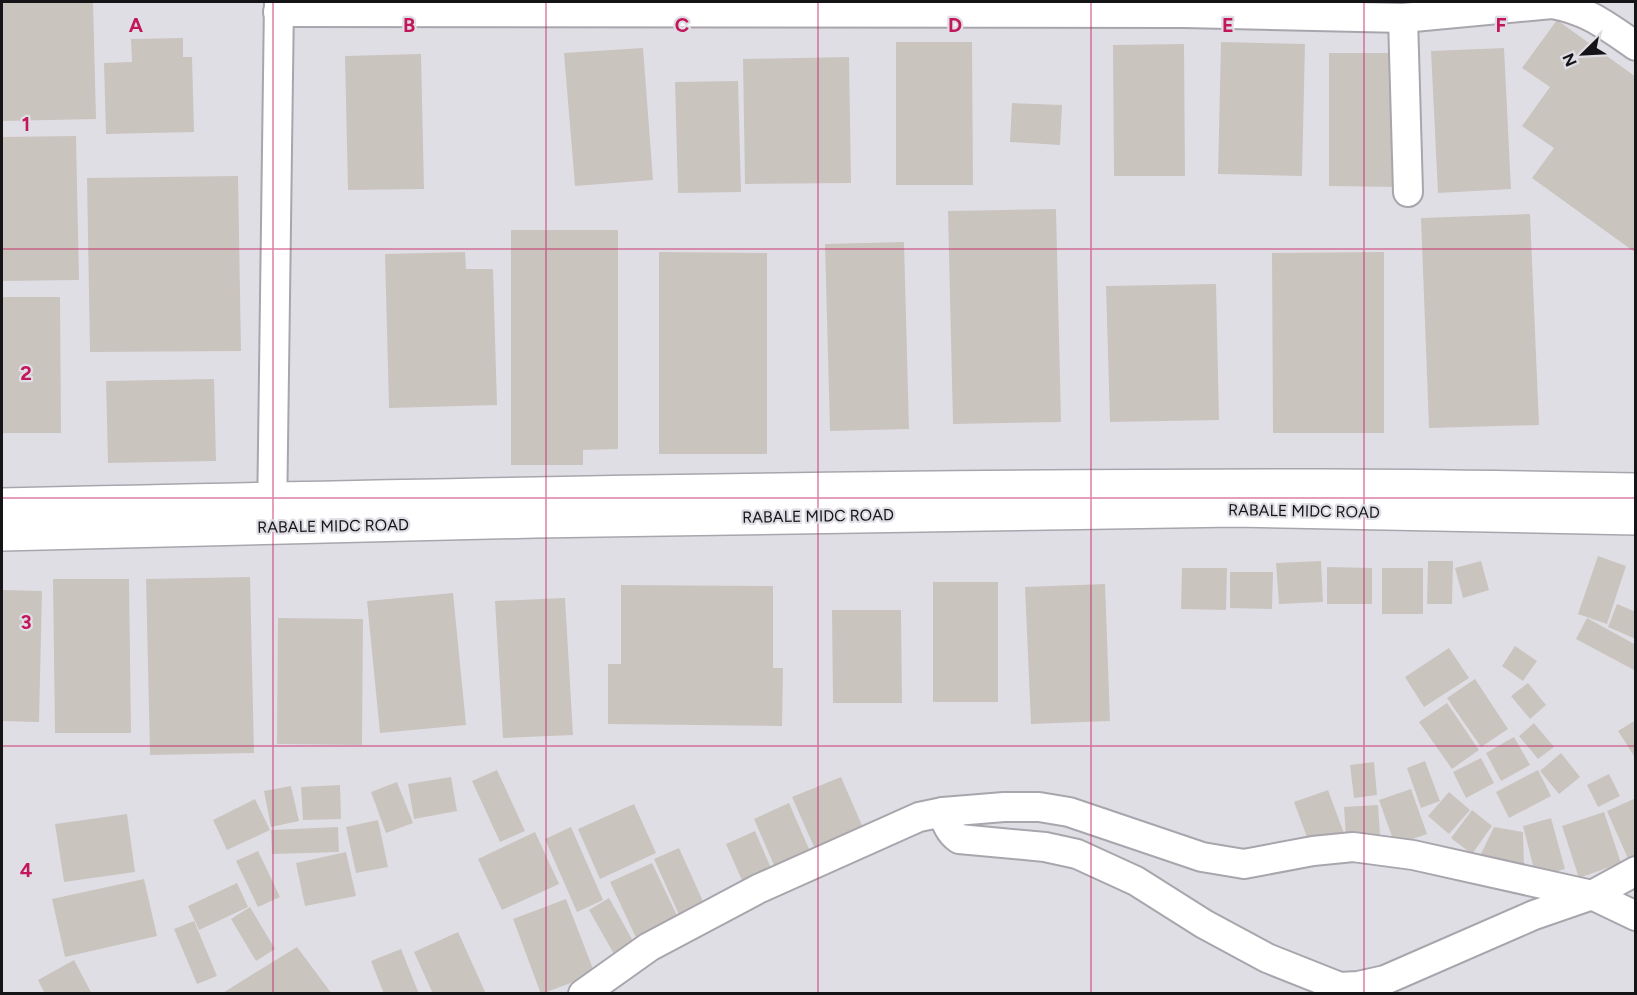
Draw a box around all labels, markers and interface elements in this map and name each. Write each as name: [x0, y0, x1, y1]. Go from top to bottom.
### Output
text: A: [129, 13, 144, 37]
text: B: [403, 13, 415, 37]
text: C: [675, 13, 689, 37]
text: D: [948, 13, 962, 37]
text: E: [1222, 13, 1234, 37]
text: F: [1495, 13, 1507, 37]
north arrow: [1553, 24, 1613, 84]
text: N: [1559, 50, 1581, 69]
text: 1: [22, 112, 30, 136]
text: 2: [20, 361, 32, 385]
street label: RABALE MIDC ROAD: [1228, 500, 1380, 522]
street label: RABALE MIDC ROAD: [742, 505, 894, 527]
street label: RABALE MIDC ROAD: [257, 515, 409, 537]
text: 3: [20, 610, 32, 634]
text: 4: [20, 858, 33, 882]

